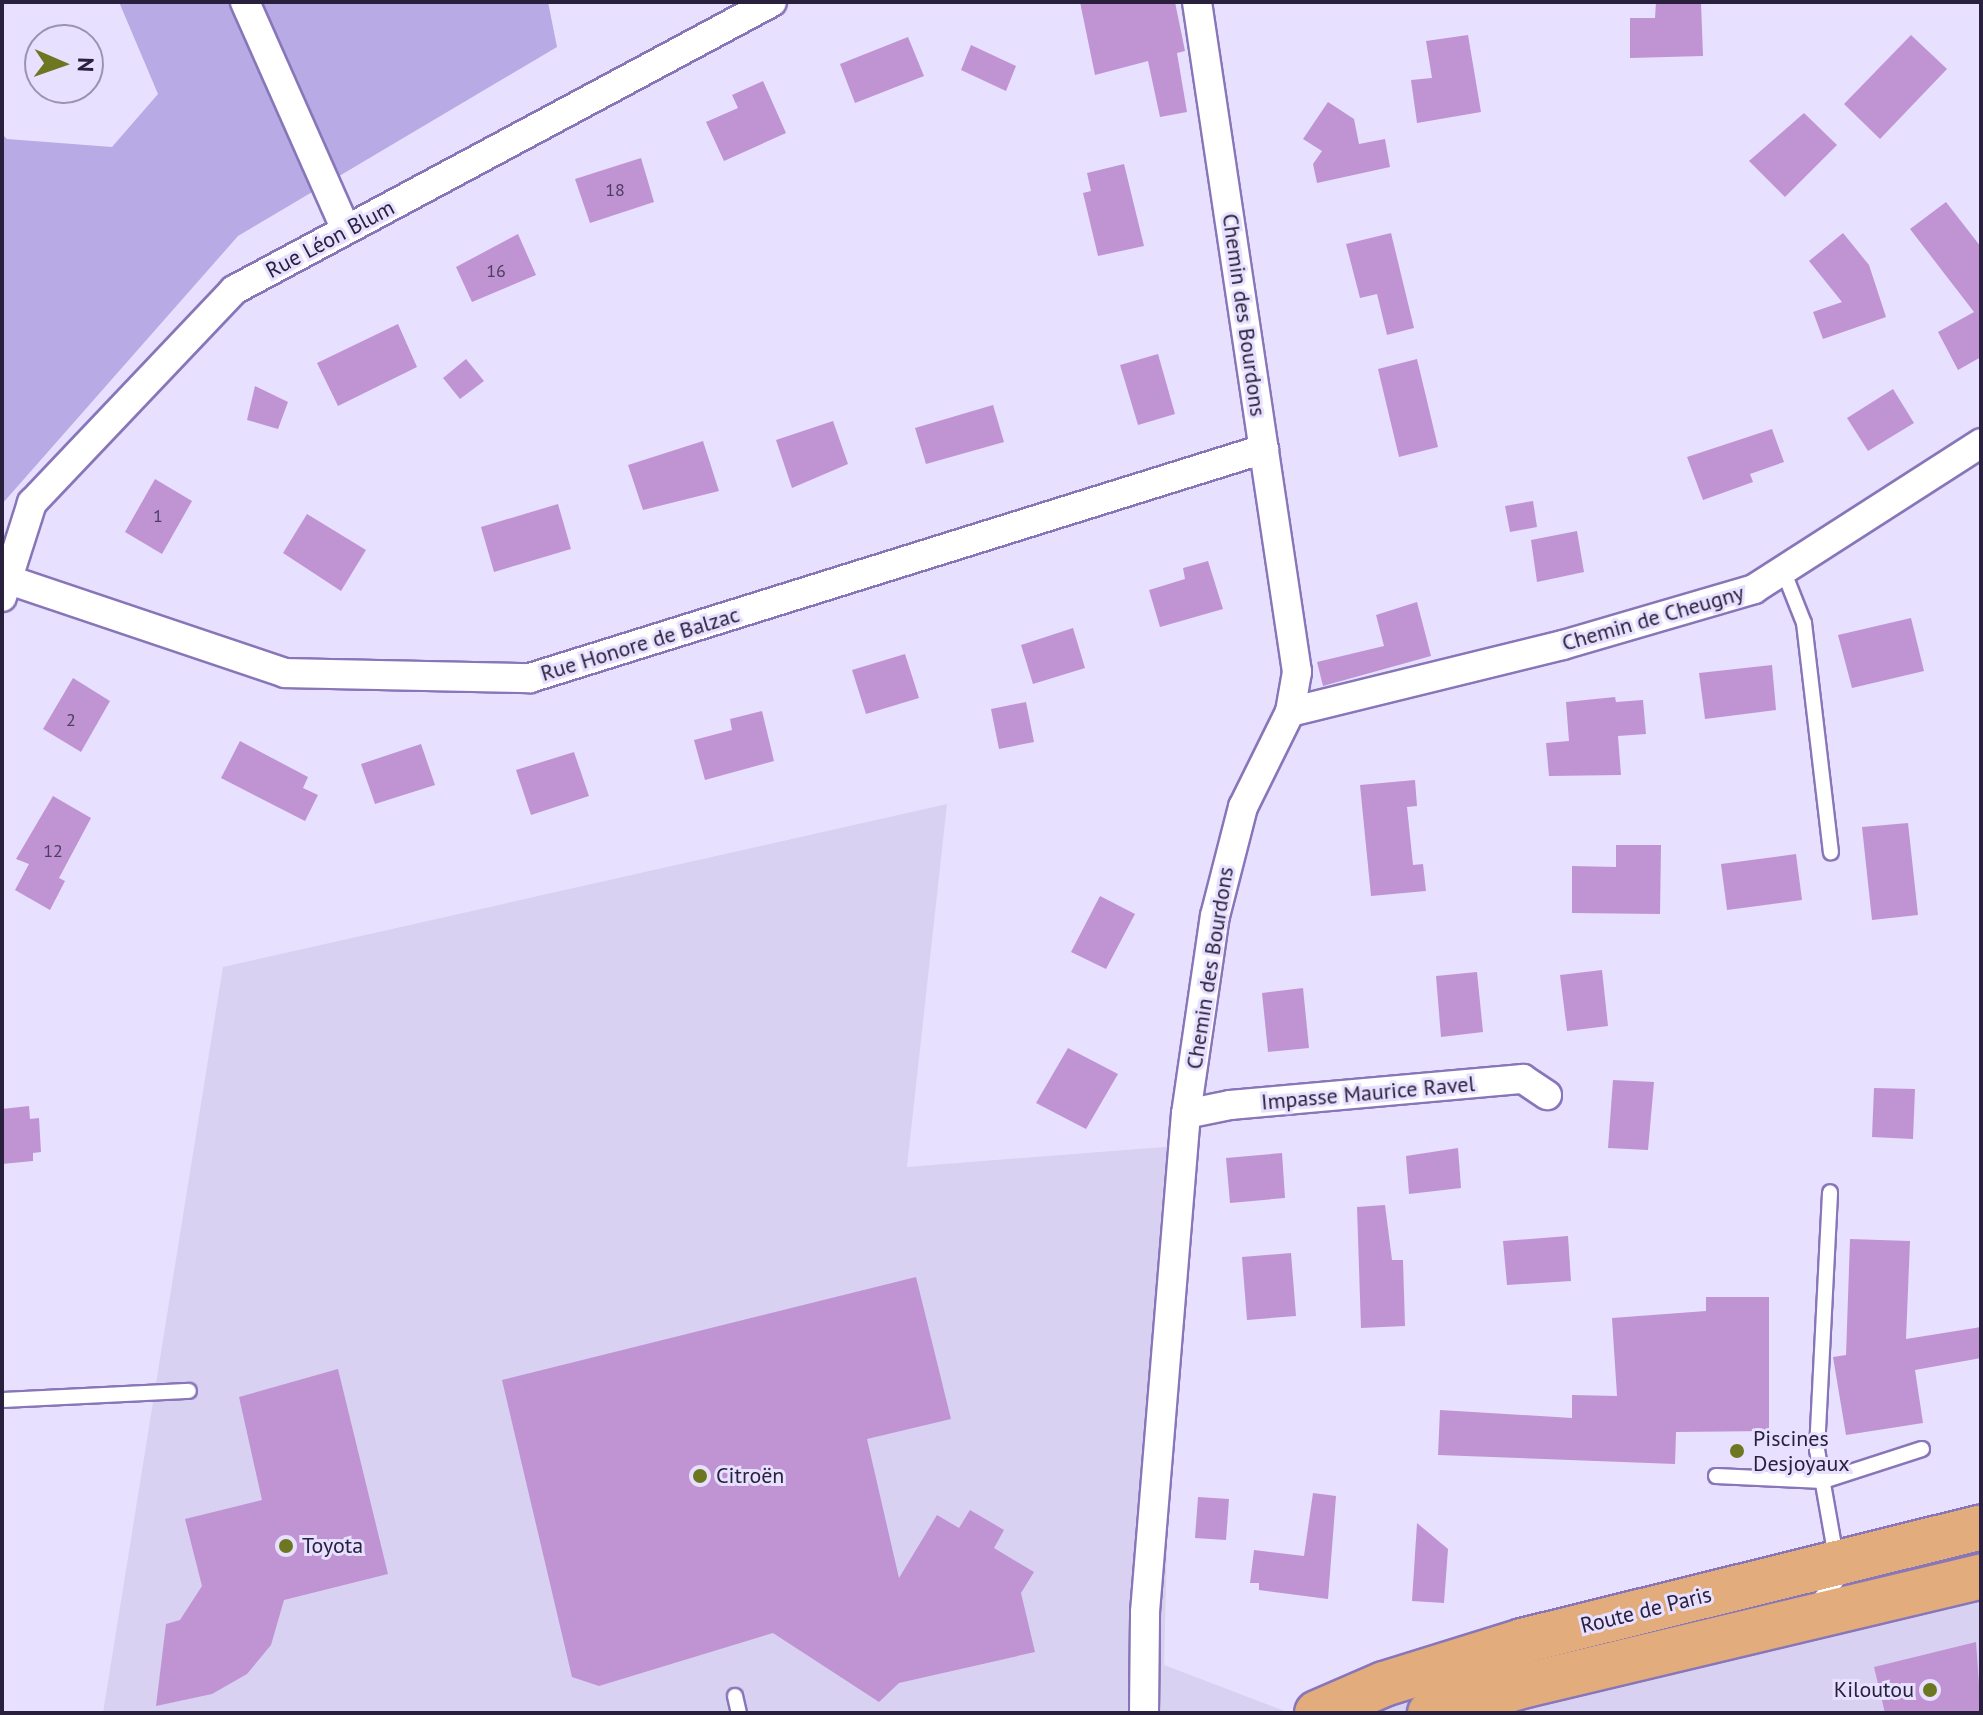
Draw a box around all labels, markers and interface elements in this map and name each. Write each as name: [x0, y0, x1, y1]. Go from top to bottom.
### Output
north arrow: [24, 24, 104, 104]
text: N: [72, 57, 100, 72]
house number: 18: [605, 179, 625, 201]
street label: Rue Léon Blum: [261, 194, 399, 284]
street label: Chemin des Bourdons: [1217, 212, 1271, 418]
house number: 16: [486, 260, 506, 282]
house number: 1: [153, 505, 163, 527]
street label: Chemin de Cheugny: [1559, 579, 1747, 657]
street label: Rue Honore de Balzac: [537, 601, 743, 687]
house number: 2: [66, 709, 76, 731]
house number: 12: [43, 840, 63, 862]
street label: Chemin des Bourdons: [1181, 865, 1239, 1071]
street label: Impasse Maurice Ravel: [1260, 1071, 1476, 1115]
place label: Piscines Desjoyaux: [1753, 1425, 1850, 1476]
marker: Piscines Desjoyaux: [1728, 1442, 1746, 1460]
place label: Citroën: [716, 1463, 784, 1489]
marker: Citroën: [691, 1467, 709, 1485]
place label: Toyota: [302, 1533, 363, 1559]
marker: Toyota: [277, 1537, 295, 1555]
street label: Route de Paris: [1578, 1581, 1714, 1639]
place label: Kiloutou: [1834, 1677, 1914, 1703]
marker: Kiloutou: [1921, 1681, 1939, 1699]

